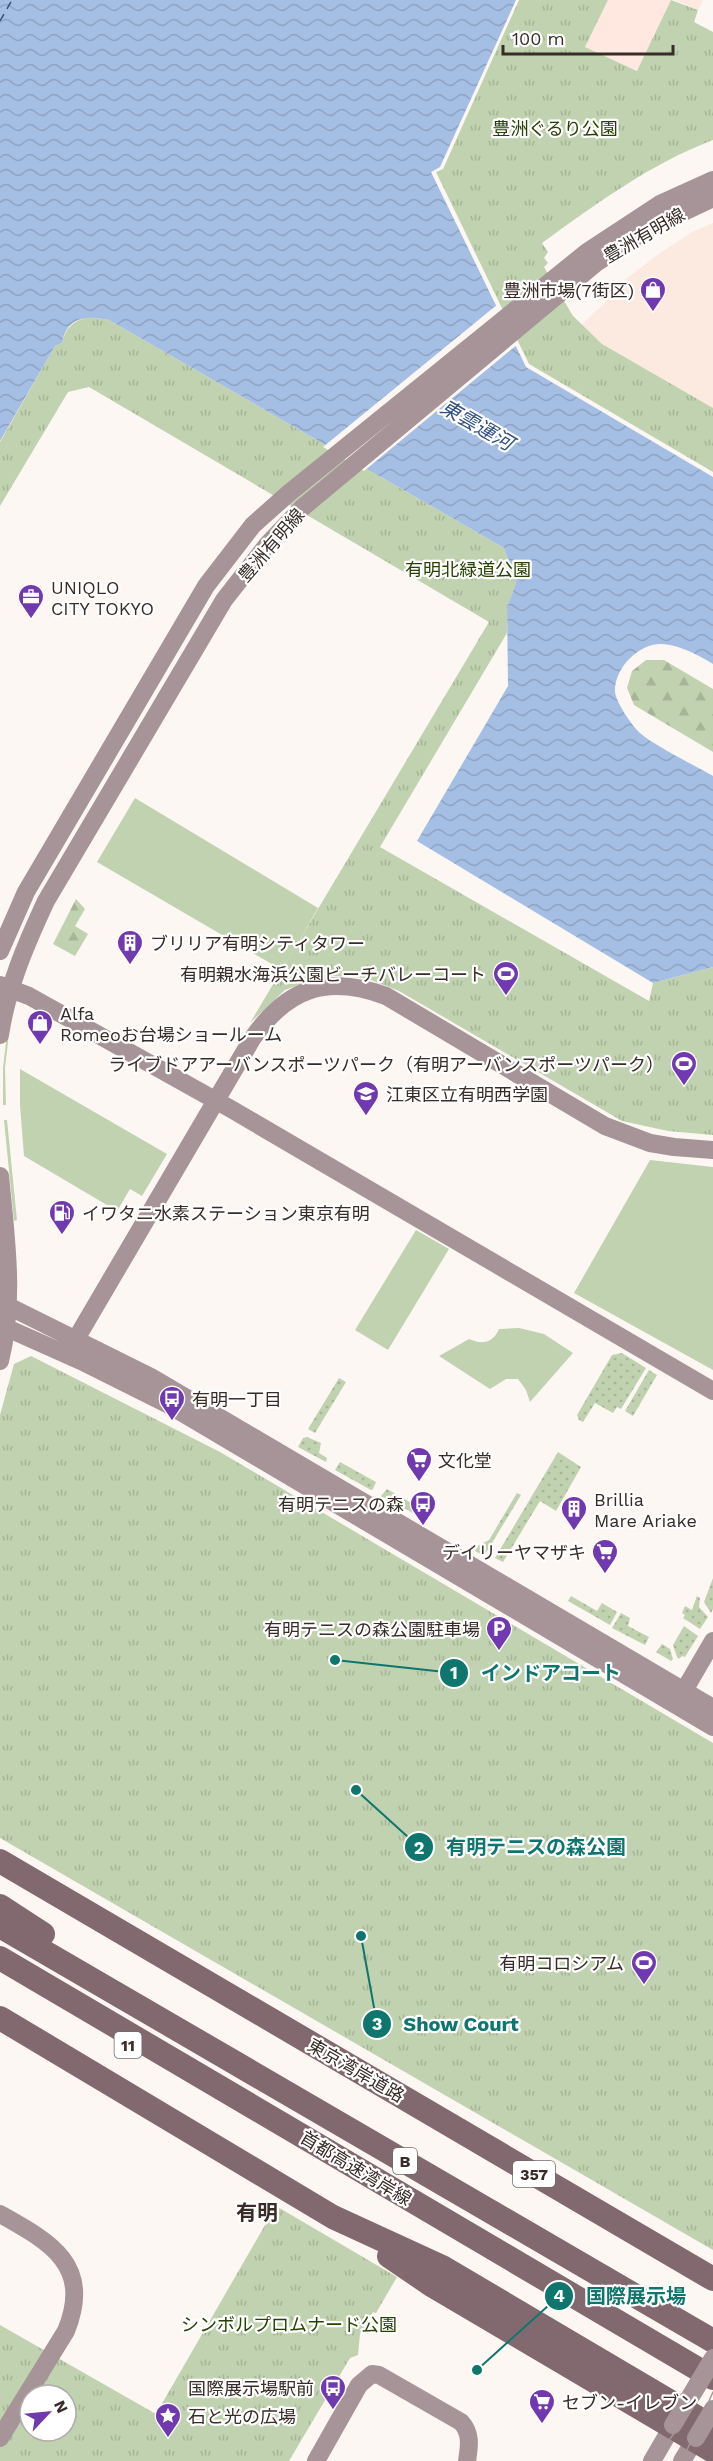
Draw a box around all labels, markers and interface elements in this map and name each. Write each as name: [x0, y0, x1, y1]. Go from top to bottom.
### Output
scale bar: [503, 18, 672, 56]
text: 100 m: [512, 28, 565, 49]
park label: 豊洲ぐるり公園: [492, 118, 618, 139]
street label: 豊洲有明線: [600, 203, 688, 267]
shop icon: 豊洲市場(7街区): [638, 275, 668, 313]
place label: 豊洲市場(7街区): [503, 280, 634, 301]
water label: 東雲運河: [436, 395, 521, 457]
street label: 豊洲有明線: [234, 504, 308, 586]
park label: 有明北緑道公園: [405, 559, 531, 580]
place label: UNIQLO CITY TOKYO: [51, 577, 154, 619]
office icon: UNIQLO CITY TOKYO: [16, 582, 46, 620]
building icon: ブリリア有明シティタワー: [115, 928, 145, 966]
place label: ブリリア有明シティタワー: [150, 933, 365, 954]
sports icon: 有明親水海浜公園ビーチバレーコート: [491, 959, 521, 997]
place label: 有明親水海浜公園ビーチバレーコート: [180, 964, 486, 985]
place label: Alfa Romeoお台場ショールーム: [60, 1003, 282, 1045]
shop icon: Alfa Romeoお台場ショールーム: [25, 1008, 55, 1046]
sports icon: ライブドアアーバンスポーツパーク（有明アーバンスポーツパーク）: [669, 1049, 699, 1087]
place label: ライブドアアーバンスポーツパーク（有明アーバンスポーツパーク）: [108, 1054, 664, 1075]
school or university icon: 江東区立有明西学園: [351, 1079, 381, 1117]
place label: 江東区立有明西学園: [386, 1084, 548, 1105]
fuel station icon: イワタニ水素ステーション東京有明: [47, 1198, 77, 1236]
place label: イワタニ水素ステーション東京有明: [82, 1203, 370, 1224]
bus stop icon: 有明一丁目: [157, 1384, 187, 1422]
place label: 有明一丁目: [192, 1389, 282, 1410]
supermarket icon: 文化堂: [404, 1445, 434, 1483]
place label: 文化堂: [438, 1450, 492, 1471]
bus stop icon: 有明テニスの森: [408, 1489, 438, 1527]
place label: Brillia Mare Ariake: [594, 1489, 697, 1531]
place label: 有明テニスの森: [278, 1494, 404, 1515]
building icon: Brillia Mare Ariake: [559, 1494, 589, 1532]
supermarket icon: デイリーヤマザキ: [590, 1537, 620, 1575]
place label: デイリーヤマザキ: [442, 1542, 586, 1563]
parking icon: 有明テニスの森公園駐車場: [484, 1614, 514, 1652]
place label: 有明テニスの森公園駐車場: [264, 1619, 480, 1640]
callout: インドアコート: [439, 1654, 633, 1692]
text: インドアコート: [481, 1661, 621, 1685]
text: 1: [450, 1662, 458, 1683]
callout: 有明テニスの森公園: [404, 1828, 638, 1866]
text: 有明テニスの森公園: [446, 1835, 626, 1859]
text: 2: [414, 1837, 424, 1858]
sports icon: 有明コロシアム: [629, 1948, 659, 1986]
place label: 有明コロシアム: [499, 1953, 624, 1974]
callout: Show Court: [362, 2005, 531, 2043]
text: Show Court: [403, 2012, 519, 2036]
text: 3: [372, 2013, 382, 2034]
road number: 11: [114, 2032, 142, 2058]
street label: 東京湾岸道路: [304, 2034, 408, 2106]
street label: 首都高速湾岸線: [297, 2127, 415, 2209]
road number: B: [393, 2148, 417, 2174]
road number: 357: [513, 2161, 555, 2187]
district label: 有明: [236, 2200, 278, 2225]
callout: 国際展示場: [544, 2277, 698, 2315]
text: 国際展示場: [586, 2284, 686, 2308]
text: 4: [553, 2285, 565, 2306]
park label: シンボルプロムナード公園: [181, 2314, 397, 2335]
bus stop icon: 国際展示場駅前: [318, 2373, 348, 2411]
place label: 国際展示場駅前: [188, 2378, 314, 2399]
north arrow: [18, 2383, 78, 2443]
supermarket icon: セブン-イレブン: [527, 2387, 557, 2425]
place label: セブン-イレブン: [562, 2392, 697, 2413]
text: N: [50, 2397, 72, 2416]
place icon: 石と光の広場: [153, 2401, 183, 2439]
place label: 石と光の広場: [188, 2406, 296, 2427]

